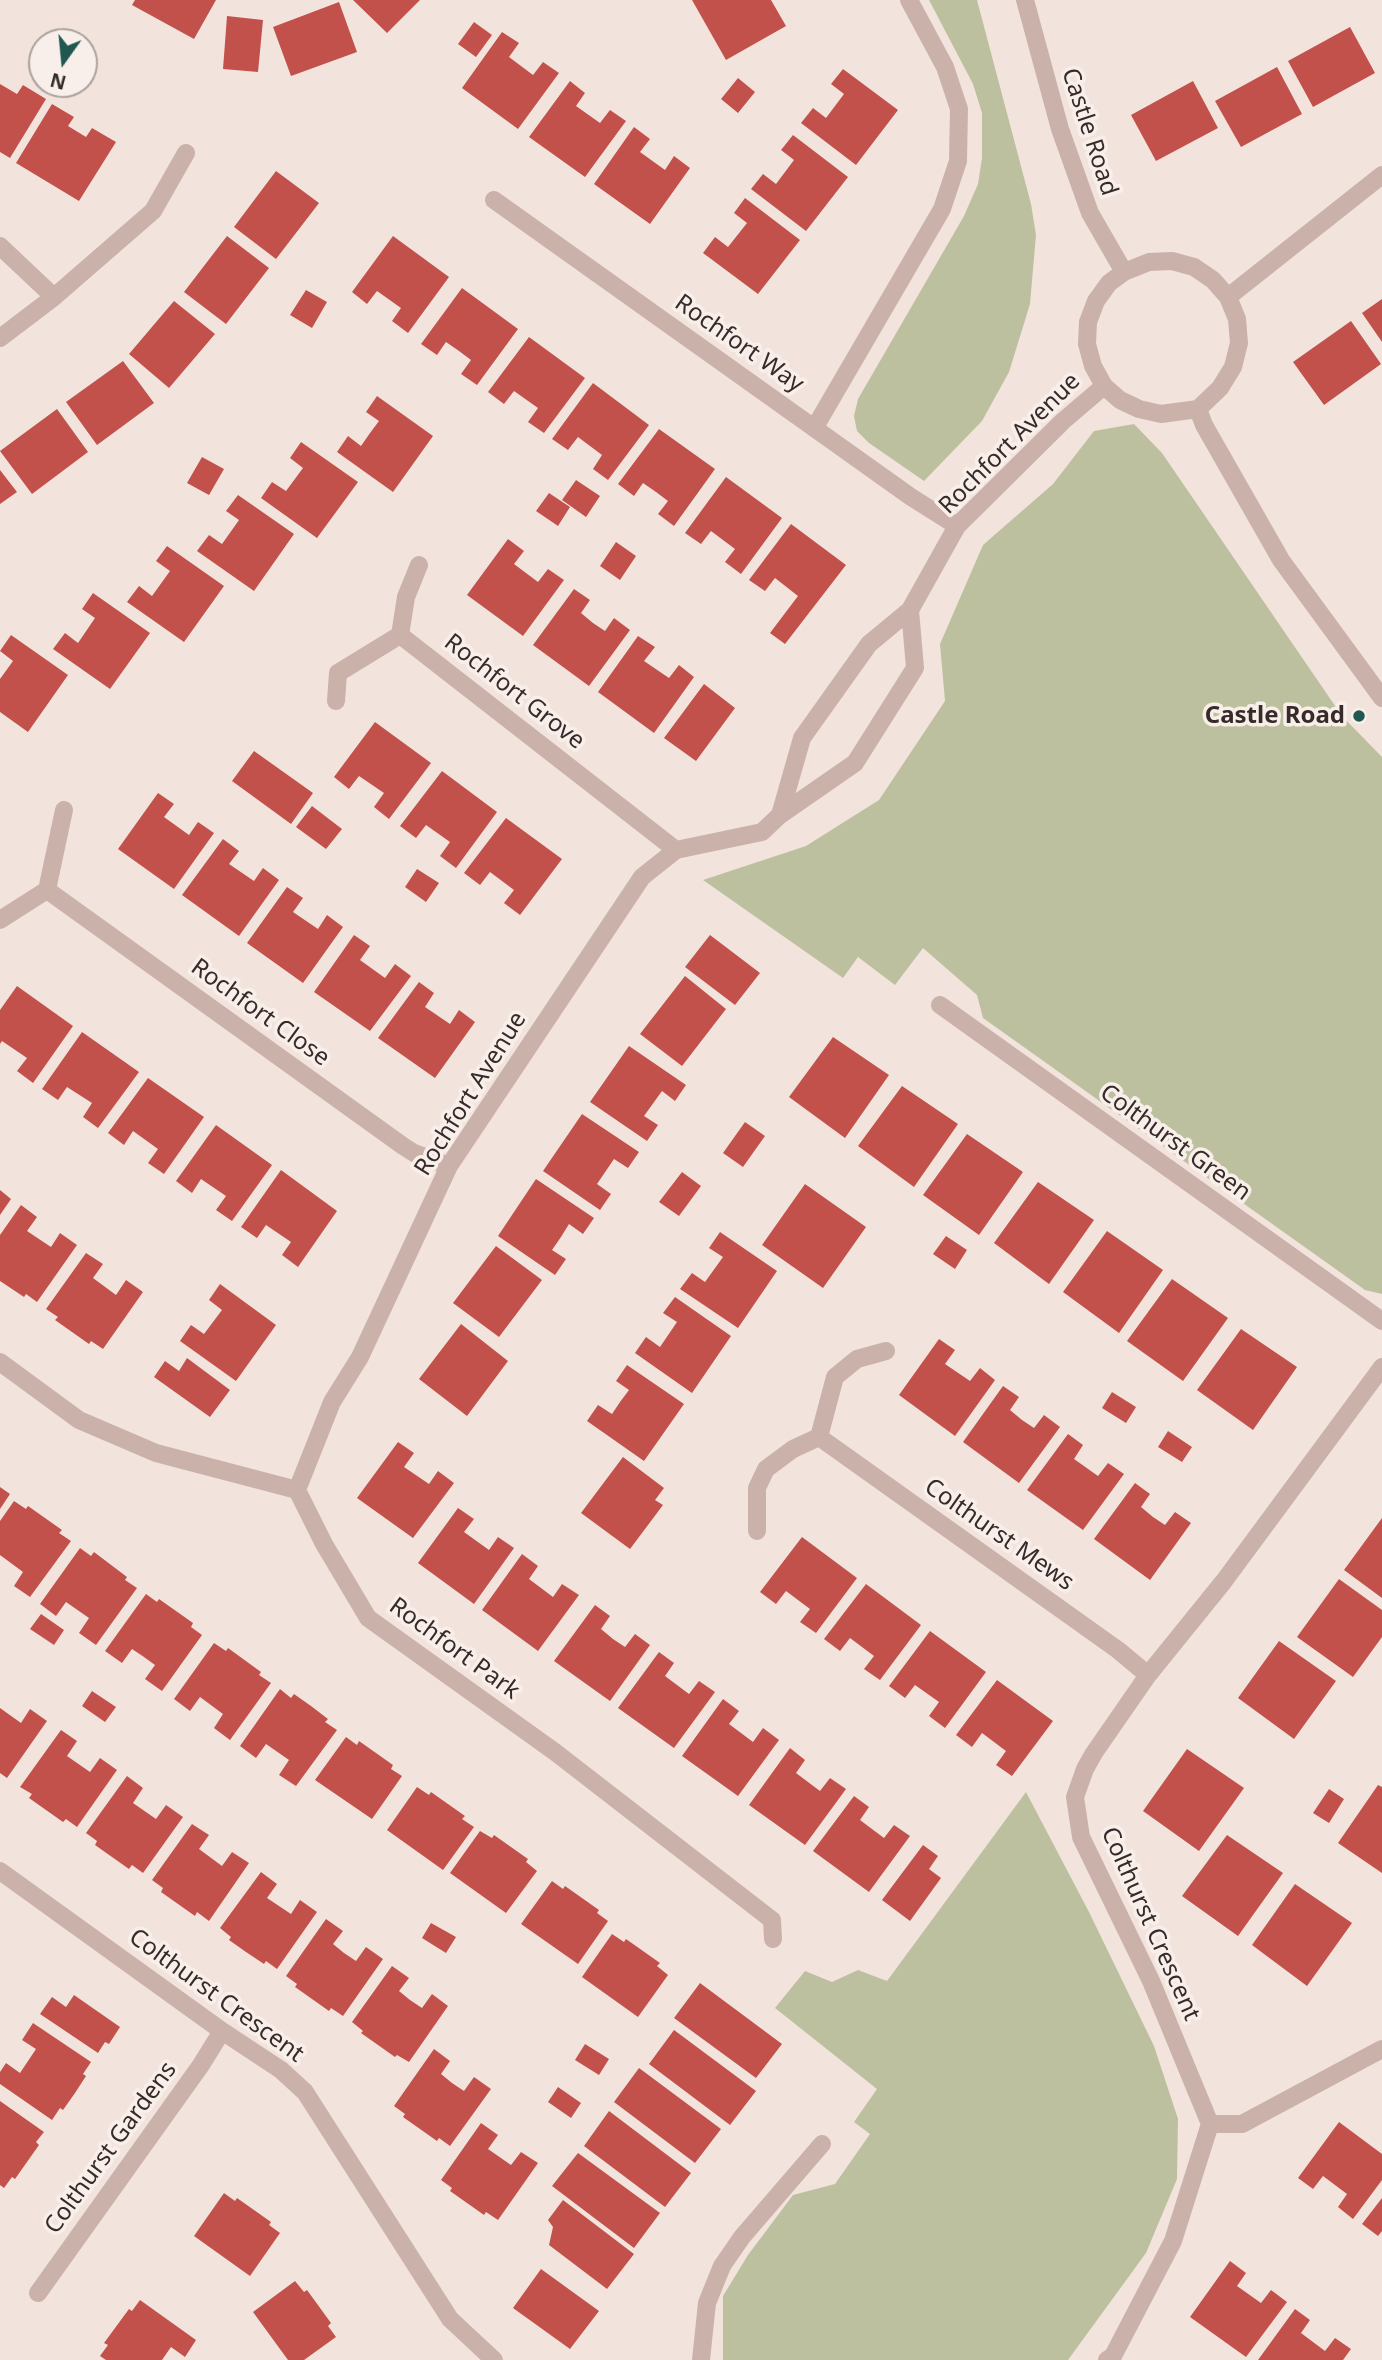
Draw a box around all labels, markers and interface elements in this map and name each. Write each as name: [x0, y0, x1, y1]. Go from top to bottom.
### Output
north arrow: [28, 28, 98, 98]
street label: Castle Road: [1055, 65, 1123, 199]
text: N: [47, 67, 69, 96]
street label: Rochfort Way: [669, 289, 809, 399]
street label: Rochfort Avenue: [933, 367, 1087, 521]
street label: Rochfort Grove: [438, 628, 590, 756]
place label: Castle Road: [1205, 702, 1345, 730]
marker: Castle Road: [1351, 708, 1367, 724]
street label: Rochfort Close: [185, 953, 335, 1073]
street label: Rochfort Avenue: [409, 1007, 533, 1181]
street label: Colthurst Green: [1094, 1079, 1256, 1207]
street label: Colthurst Mews: [919, 1473, 1079, 1597]
street label: Rochfort Park: [383, 1592, 525, 1706]
street label: Colthurst Crescent: [1094, 1823, 1206, 2025]
street label: Colthurst Crescent: [123, 1923, 309, 2069]
street label: Colthurst Gardens: [39, 2056, 183, 2240]

